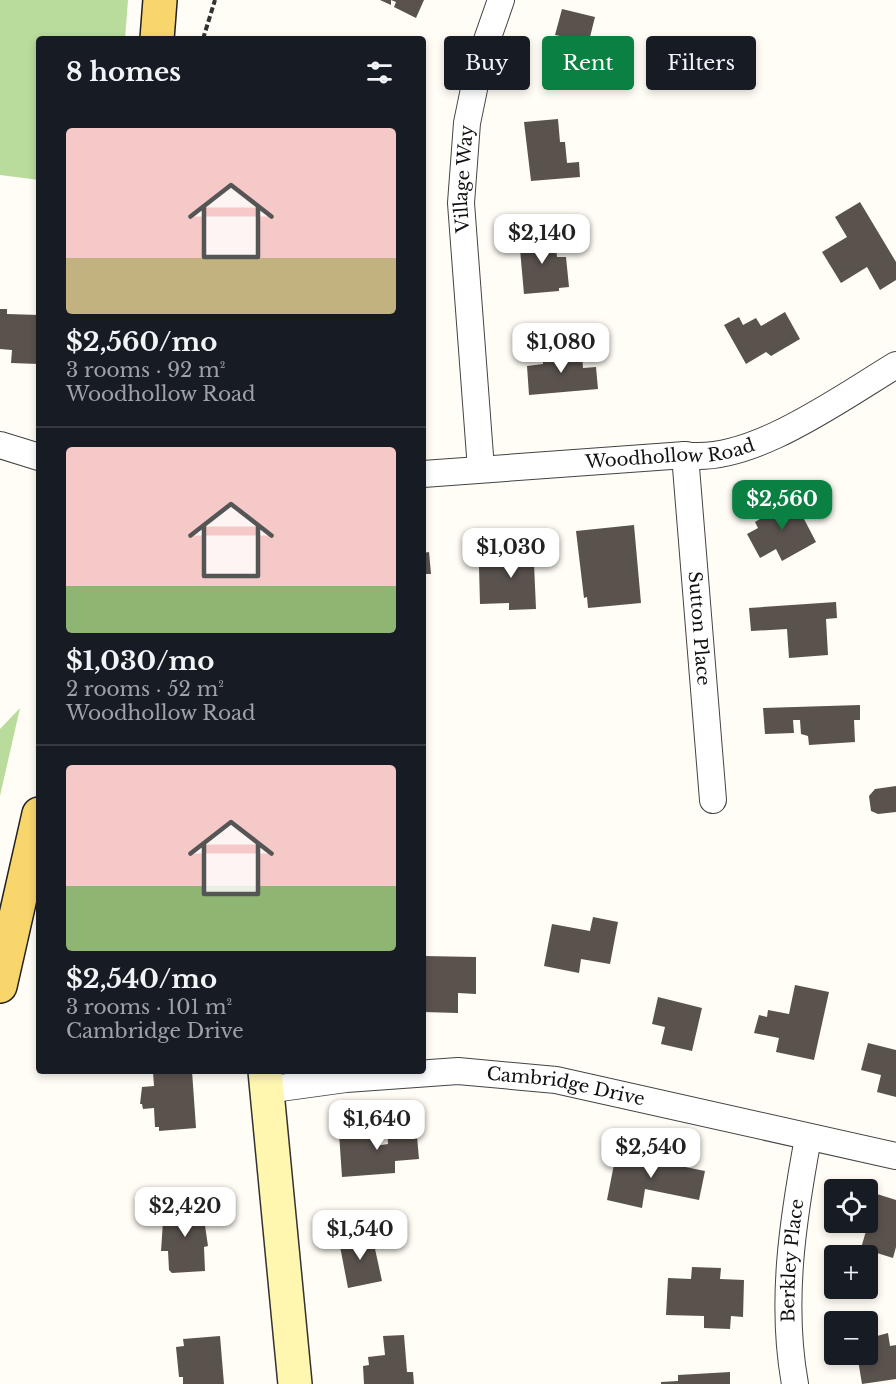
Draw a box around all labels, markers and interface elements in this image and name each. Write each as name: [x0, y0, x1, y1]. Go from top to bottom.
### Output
chip: Buy: [444, 36, 530, 90]
chip: Rent: [542, 36, 634, 90]
chip: Filters: [646, 36, 756, 90]
text: 8 homes: [66, 56, 181, 88]
icon: filters: [363, 56, 396, 89]
street label: Village Way: [450, 124, 478, 234]
icon: home: [177, 167, 285, 275]
pin: $2,140: [493, 214, 591, 265]
text: $2,140: [508, 221, 576, 245]
pin: $1,080: [512, 323, 610, 374]
text: $2,560/mo: [66, 326, 217, 358]
text: $1,080: [526, 330, 596, 354]
text: 3 rooms · 92 m²: [66, 358, 225, 382]
text: Woodhollow Road: [66, 382, 256, 406]
street label: Woodhollow Road: [583, 434, 758, 473]
pin: $2,560: [733, 480, 831, 531]
icon: home: [177, 486, 285, 594]
text: $2,560: [746, 487, 818, 511]
pin: $1,030: [462, 528, 560, 579]
text: $1,030: [476, 535, 546, 559]
street label: Sutton Place: [683, 570, 715, 687]
text: $1,030/mo: [66, 645, 215, 677]
text: 2 rooms · 52 m²: [66, 677, 224, 701]
text: Woodhollow Road: [66, 701, 256, 725]
icon: home: [177, 804, 285, 912]
text: $2,540/mo: [66, 963, 217, 995]
text: 3 rooms · 101 m²: [66, 995, 232, 1019]
text: Cambridge Drive: [66, 1019, 244, 1043]
street label: Cambridge Drive: [486, 1063, 647, 1111]
pin: $1,640: [328, 1100, 426, 1151]
text: $1,640: [343, 1107, 411, 1131]
pin: $2,540: [602, 1128, 700, 1179]
text: $2,540: [615, 1135, 687, 1159]
map controls: [824, 1179, 878, 1365]
button: locate: [824, 1179, 878, 1233]
pin: $2,420: [136, 1187, 234, 1238]
text: $2,420: [149, 1194, 221, 1218]
street label: Berkley Place: [777, 1197, 808, 1323]
pin: $1,540: [311, 1210, 409, 1261]
text: $1,540: [326, 1217, 394, 1241]
button: +: [824, 1245, 878, 1299]
button: −: [824, 1311, 878, 1365]

